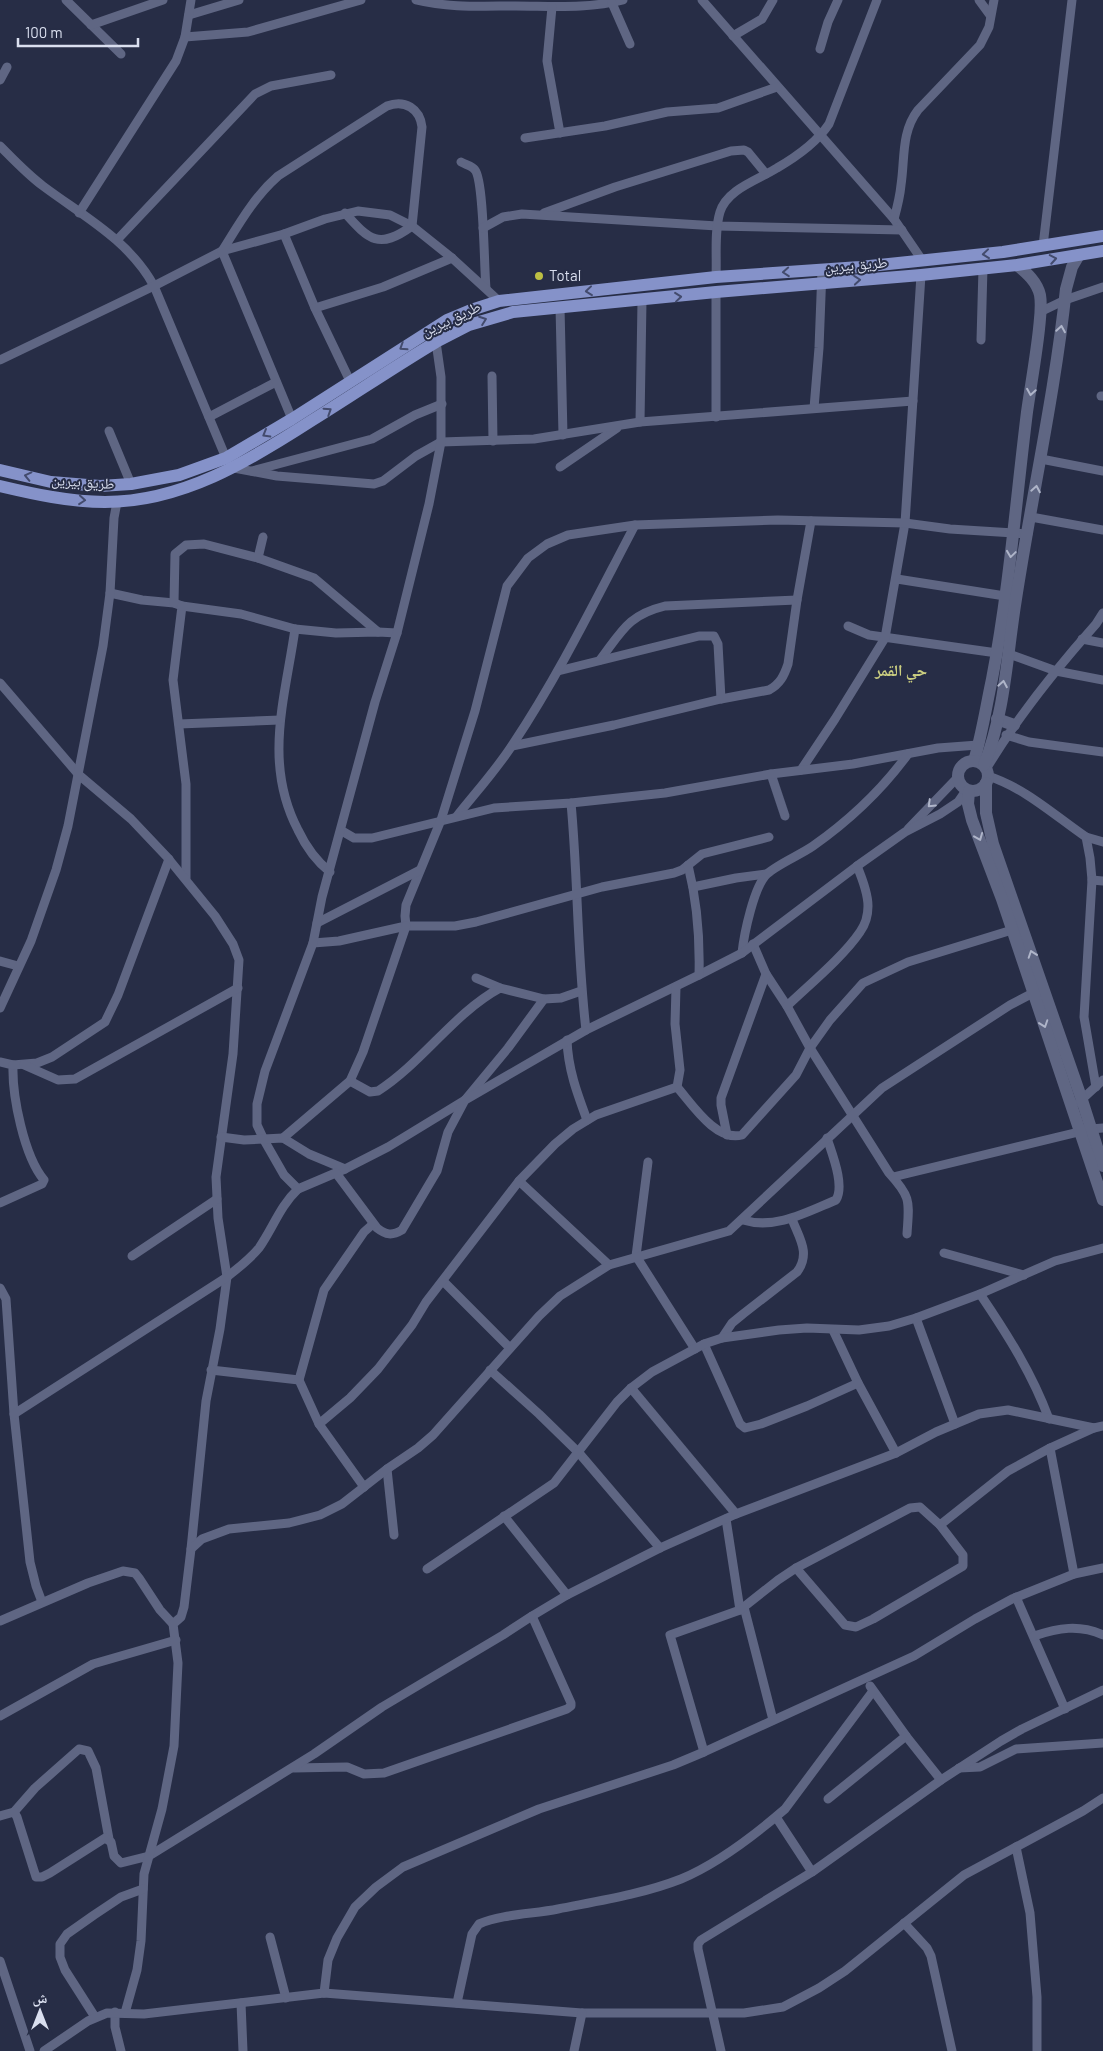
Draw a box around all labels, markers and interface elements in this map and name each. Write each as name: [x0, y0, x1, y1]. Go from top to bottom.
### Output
scale bar: [18, 15, 138, 47]
text: 100 m: [25, 23, 63, 41]
one-way arrow: [981, 248, 989, 259]
street label: طريق بيرين: [824, 252, 888, 278]
one-way arrow: [1050, 254, 1058, 265]
place label: Total: [549, 266, 581, 284]
one-way arrow: [782, 266, 790, 277]
marker: Total: [533, 270, 545, 282]
one-way arrow: [854, 275, 862, 286]
one-way arrow: [585, 285, 593, 296]
one-way arrow: [674, 291, 682, 302]
street label: طريق بيرين: [418, 297, 484, 341]
one-way arrow: [478, 316, 487, 326]
one-way arrow: [1055, 324, 1065, 333]
one-way arrow: [399, 340, 408, 350]
one-way arrow: [1026, 388, 1036, 397]
one-way arrow: [323, 407, 332, 417]
one-way arrow: [262, 428, 271, 438]
street label: طريق بيرين: [51, 470, 115, 494]
one-way arrow: [23, 471, 32, 482]
one-way arrow: [1030, 485, 1040, 494]
one-way arrow: [79, 495, 87, 506]
one-way arrow: [1006, 550, 1017, 558]
district label: حي القمر: [874, 660, 927, 683]
one-way arrow: [998, 680, 1008, 688]
one-way arrow: [928, 798, 937, 807]
one-way arrow: [973, 833, 983, 841]
one-way arrow: [1027, 950, 1037, 959]
one-way arrow: [1038, 1019, 1048, 1028]
north arrow: [15, 1986, 65, 2036]
text: ش: [33, 1989, 48, 2007]

